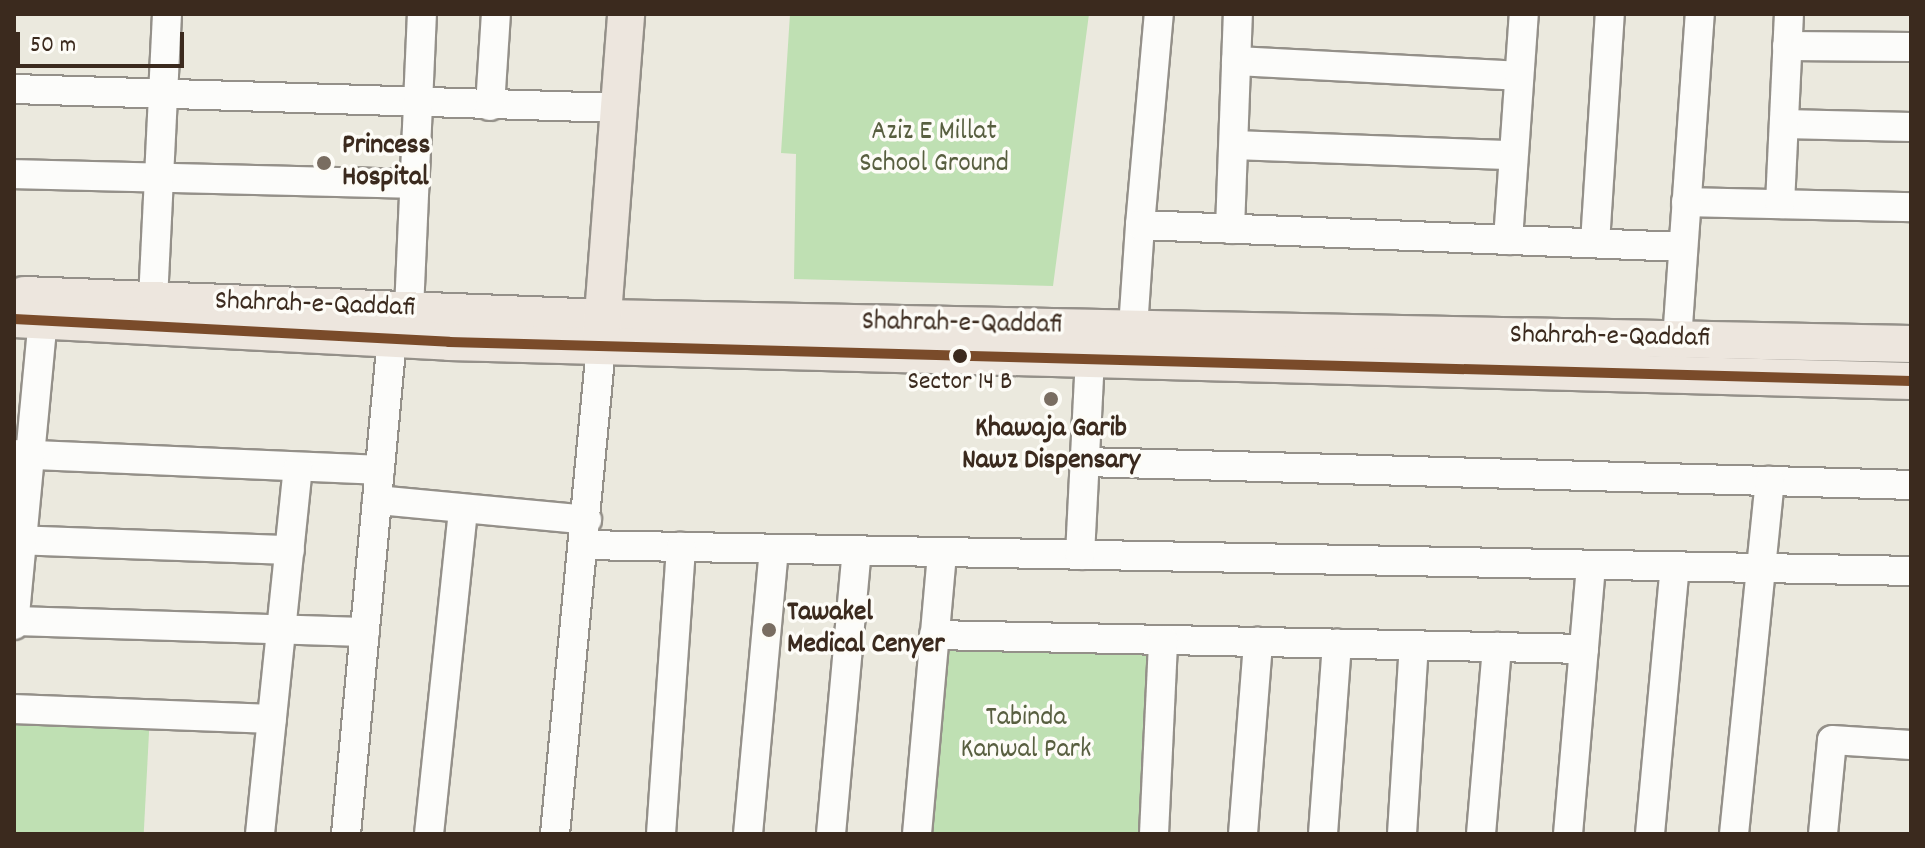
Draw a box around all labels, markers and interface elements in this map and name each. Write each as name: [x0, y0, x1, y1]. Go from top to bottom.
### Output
scale bar: [20, 16, 188, 66]
text: 50 m: [30, 29, 76, 63]
park label: Aziz E Millat School Ground: [859, 116, 1009, 182]
place label: Princess Hospital: [342, 130, 430, 196]
marker: Princess Hospital: [313, 152, 335, 174]
street label: Shahrah-e-Qaddafi: [214, 286, 416, 326]
street label: Shahrah-e-Qaddafi: [861, 306, 1063, 344]
street label: Shahrah-e-Qaddafi: [1509, 319, 1711, 357]
marker: Sector 14 B: [952, 348, 968, 364]
place label: Sector 14 B: [908, 367, 1012, 399]
marker: Khawaja Garib Nawz Dispensary: [1040, 388, 1062, 410]
place label: Khawaja Garib Nawz Dispensary: [962, 413, 1140, 479]
place label: Tawakel Medical Cenyer: [787, 597, 945, 663]
marker: Tawakel Medical Cenyer: [758, 619, 780, 641]
park label: Tabinda Kanwal Park: [961, 702, 1091, 768]

